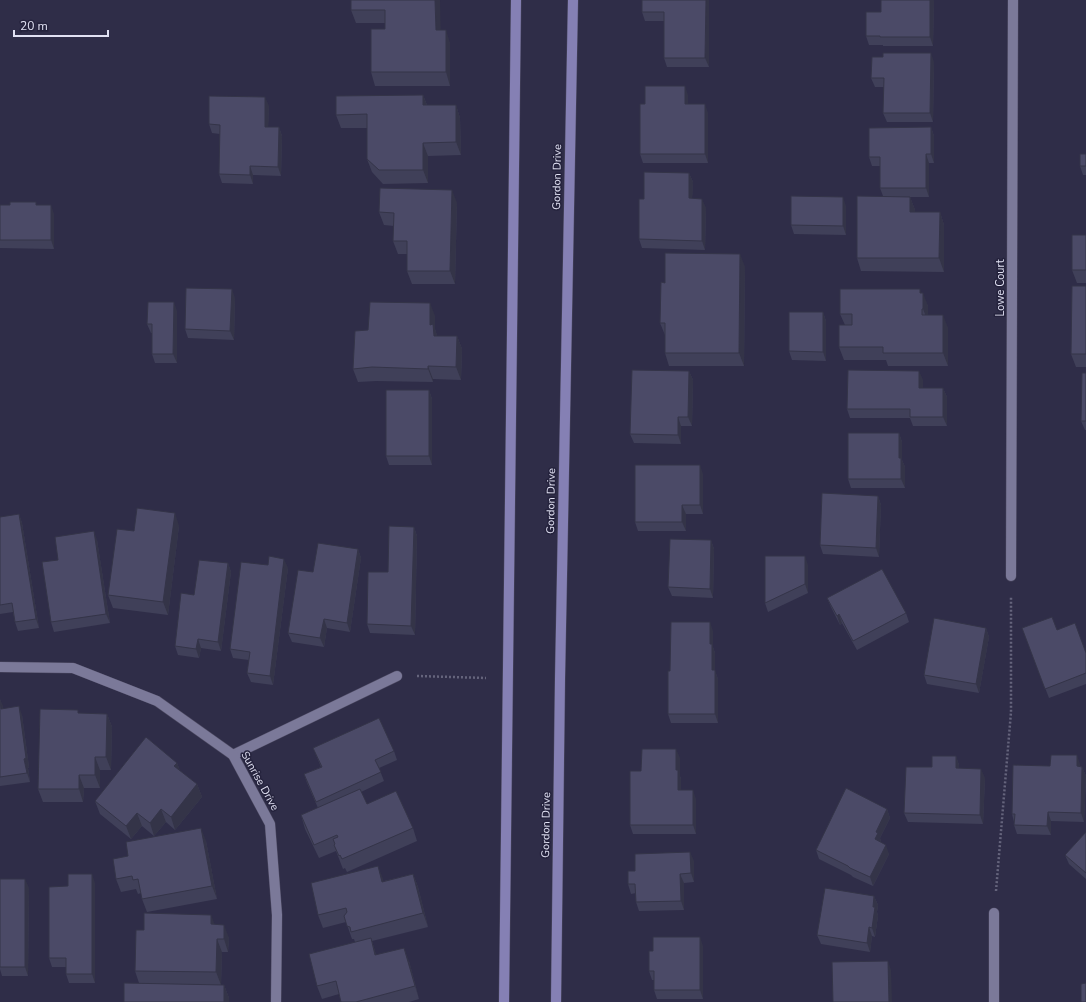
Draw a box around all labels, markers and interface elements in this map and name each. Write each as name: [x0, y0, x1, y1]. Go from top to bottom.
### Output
scale bar: [14, 12, 108, 38]
text: 20 m: [20, 18, 48, 34]
street label: Gordon Drive: [549, 144, 565, 210]
street label: Lowe Court: [993, 259, 1008, 317]
street label: Gordon Drive: [543, 468, 559, 534]
street label: Sunrise Drive: [238, 749, 283, 814]
street label: Gordon Drive: [538, 792, 554, 858]

